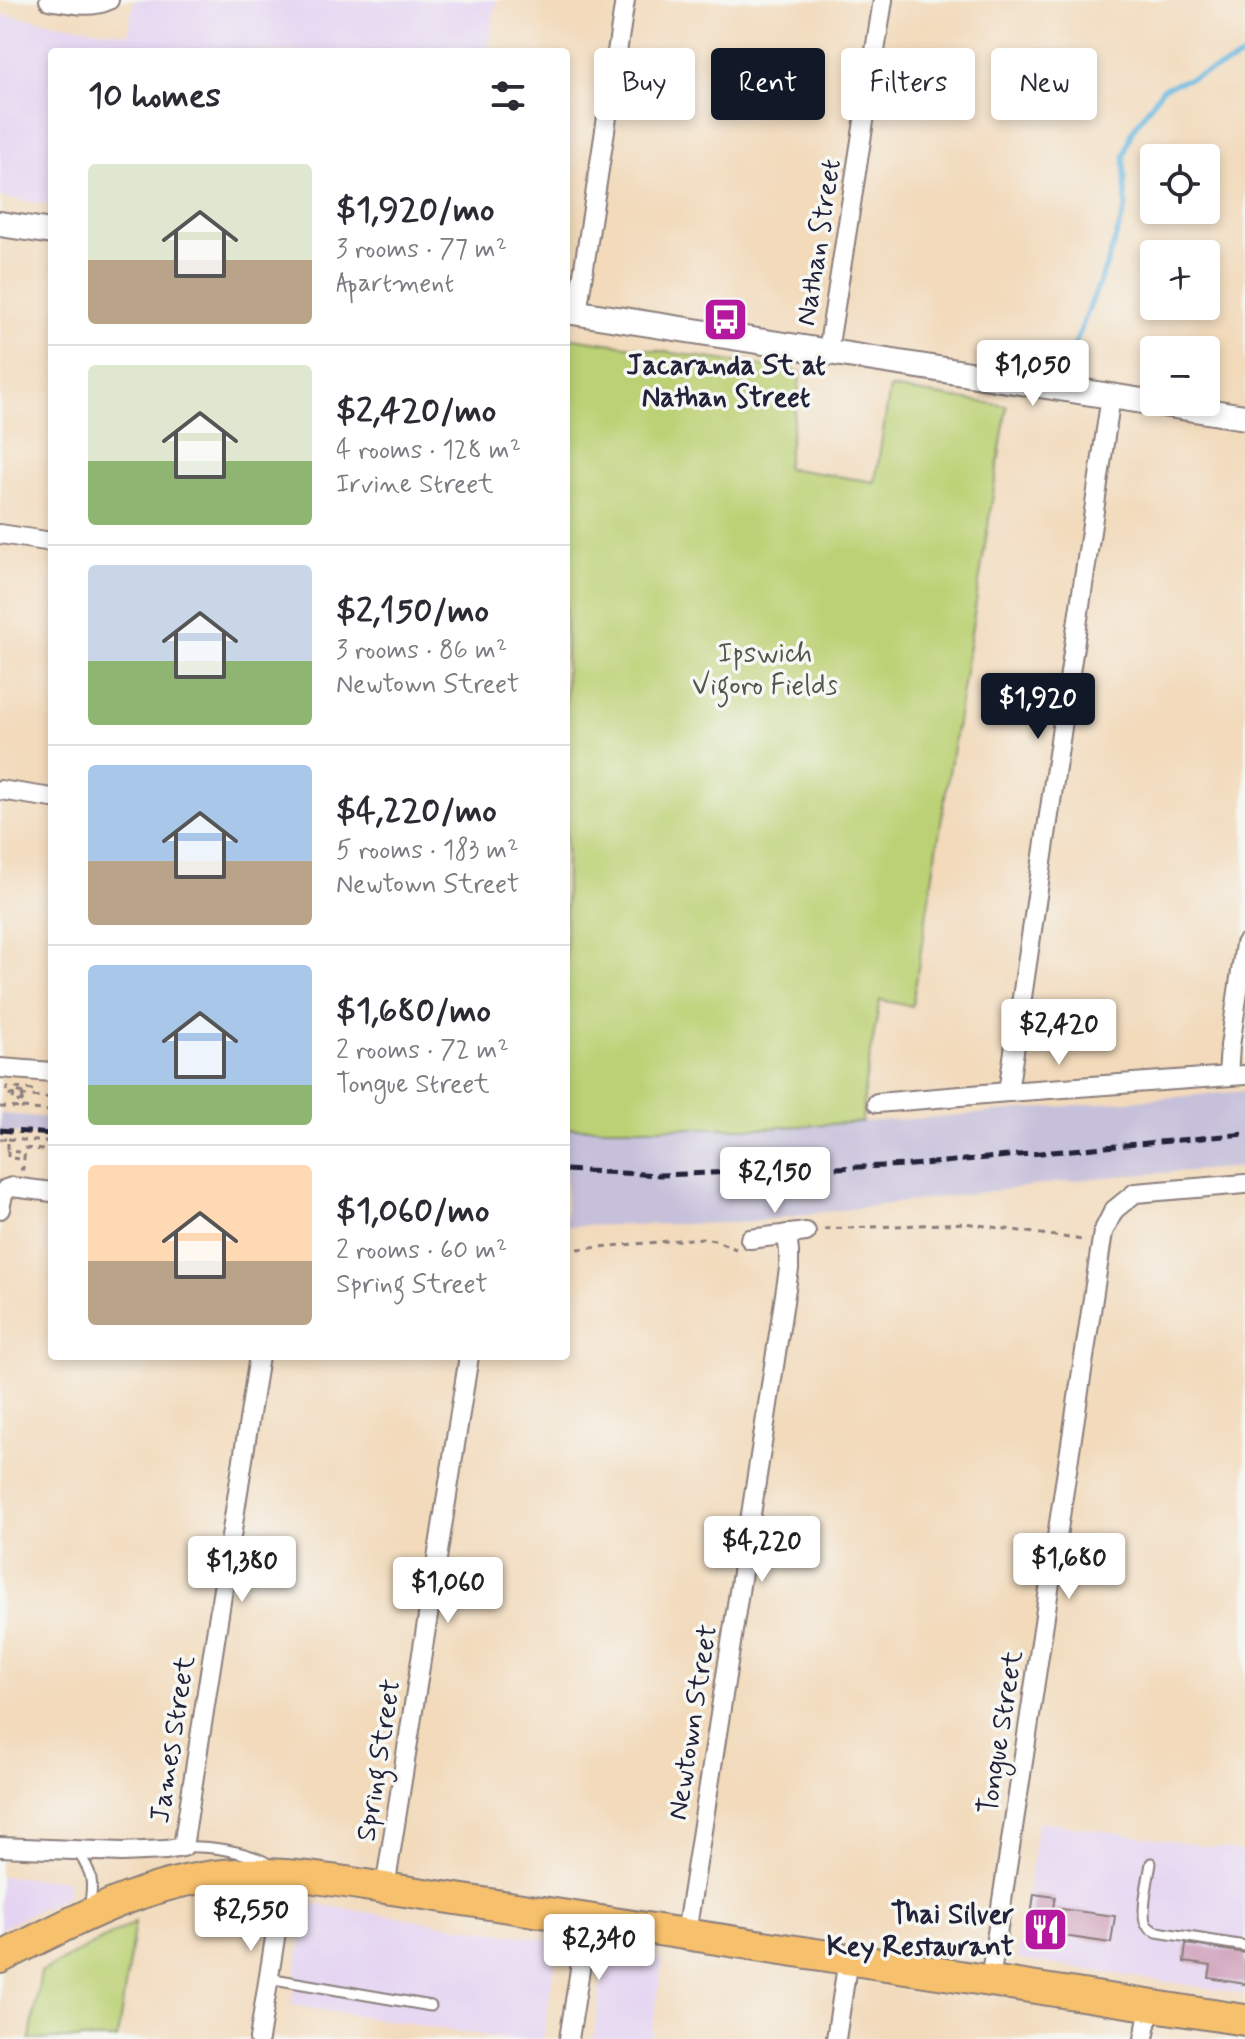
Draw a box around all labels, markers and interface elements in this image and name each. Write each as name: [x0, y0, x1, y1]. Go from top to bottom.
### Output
chip: Buy: [594, 48, 695, 120]
chip: Rent: [711, 48, 825, 120]
chip: Filters: [841, 48, 975, 120]
chip: New: [991, 48, 1097, 120]
text: 10 homes: [88, 74, 221, 119]
icon: filters: [486, 74, 530, 118]
map controls: [1140, 144, 1220, 416]
button: locate: [1140, 144, 1220, 224]
street label: Nathan Street: [788, 156, 851, 329]
text: $1,920/mo: [336, 188, 495, 233]
icon: home: [152, 196, 248, 292]
text: 3 rooms · 77 m²: [336, 233, 507, 267]
button: +: [1140, 240, 1220, 320]
text: Apartment: [336, 267, 454, 301]
bus stop icon: Jacaranda St at Nathan Street: [702, 296, 750, 344]
button: −: [1140, 336, 1220, 416]
pin: $1,050: [968, 340, 1098, 408]
place label: Jacaranda St at Nathan Street: [626, 348, 826, 417]
text: $1,050: [995, 349, 1071, 383]
text: $2,420/mo: [336, 389, 496, 434]
icon: home: [152, 397, 248, 493]
text: 4 rooms · 128 m²: [336, 434, 521, 468]
text: Irvine Street: [336, 468, 493, 502]
text: $2,150/mo: [336, 589, 489, 634]
icon: home: [152, 597, 248, 693]
text: 3 rooms · 86 m²: [336, 634, 507, 668]
park label: Ipswich Vigoro Fields: [692, 636, 838, 708]
text: Newtown Street: [336, 668, 519, 702]
pin: $1,920: [973, 673, 1103, 741]
text: $1,920: [999, 682, 1077, 716]
text: $4,220/mo: [336, 789, 497, 834]
icon: home: [152, 797, 248, 893]
text: 5 rooms · 183 m²: [336, 834, 519, 868]
text: Newtown Street: [336, 868, 519, 902]
text: $1,680/mo: [336, 989, 491, 1034]
icon: home: [152, 997, 248, 1093]
pin: $2,420: [994, 999, 1124, 1067]
text: $2,420: [1019, 1008, 1099, 1042]
text: 2 rooms · 72 m²: [336, 1034, 509, 1068]
text: Tongue Street: [336, 1068, 490, 1102]
pin: $2,150: [710, 1147, 840, 1215]
text: $2,150: [738, 1156, 812, 1190]
text: $1,060/mo: [336, 1189, 489, 1234]
icon: home: [152, 1197, 248, 1293]
text: 2 rooms · 60 m²: [336, 1234, 507, 1268]
text: Spring Street: [336, 1268, 488, 1302]
pin: $4,220: [697, 1516, 827, 1584]
text: $4,220: [722, 1525, 802, 1559]
pin: $1,680: [1004, 1533, 1134, 1601]
pin: $1,380: [177, 1536, 307, 1604]
text: $1,680: [1031, 1542, 1107, 1576]
text: $1,380: [206, 1545, 278, 1579]
pin: $1,060: [383, 1557, 513, 1625]
text: $1,060: [411, 1566, 485, 1600]
street label: Newtown Street: [660, 1622, 727, 1823]
street label: Tongue Street: [970, 1647, 1035, 1817]
street label: James Street: [142, 1653, 205, 1826]
street label: Spring Street: [348, 1677, 413, 1845]
pin: $2,550: [186, 1885, 316, 1953]
text: $2,550: [213, 1894, 289, 1928]
place label: Thai Silver Key Restaurant: [827, 1897, 1014, 1966]
restaurant icon: Thai Silver Key Restaurant: [1021, 1905, 1069, 1953]
pin: $2,340: [534, 1914, 664, 1982]
text: $2,340: [562, 1923, 636, 1957]

